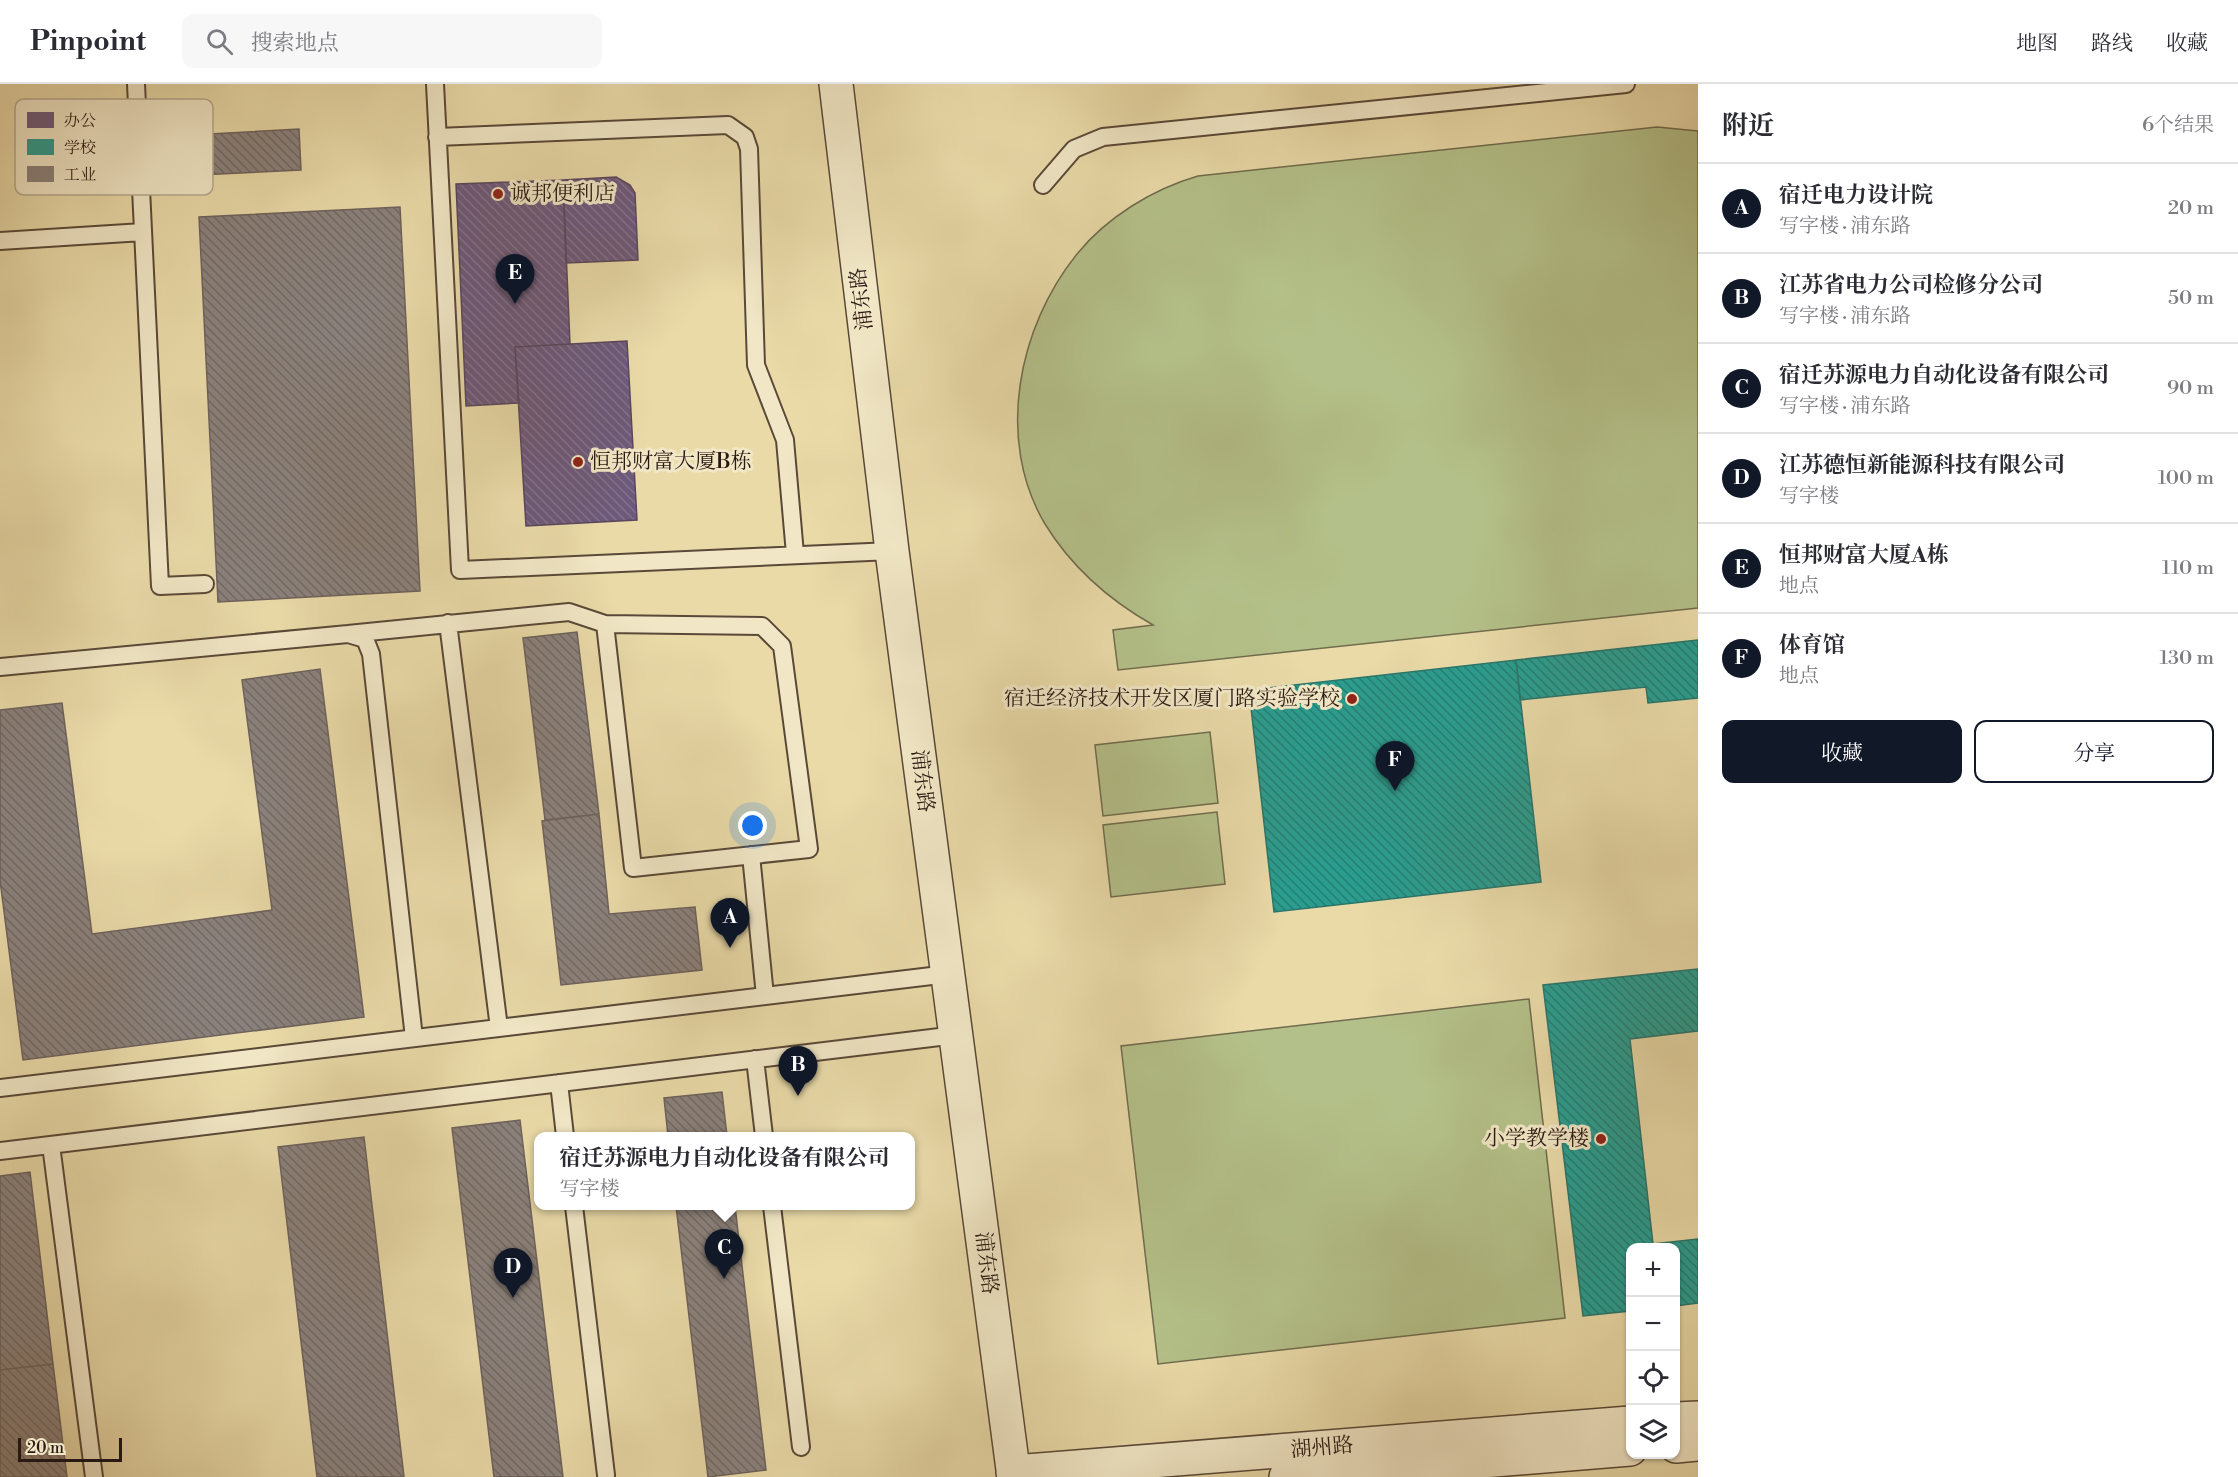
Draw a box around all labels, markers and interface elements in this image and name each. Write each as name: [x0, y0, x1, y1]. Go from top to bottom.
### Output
search box: [182, 14, 602, 68]
text: Pinpoint: [30, 24, 146, 59]
icon: search: [203, 25, 236, 58]
text: 搜索地点: [251, 30, 339, 57]
text: 地图: [2016, 31, 2058, 57]
text: 路线: [2091, 31, 2133, 57]
text: 收藏: [2166, 31, 2208, 57]
legend: [15, 99, 213, 195]
text: 附近: [1722, 110, 1774, 142]
text: 办公: [64, 111, 96, 131]
text: 6个结果: [2142, 113, 2214, 138]
text: 学校: [64, 138, 96, 158]
text: 工业: [64, 165, 96, 185]
place label: 诚邦便利店: [510, 181, 615, 207]
text: 宿迁电力设计院: [1779, 182, 1933, 209]
marker: 诚邦便利店: [491, 187, 505, 201]
text: A: [1734, 196, 1749, 221]
text: 20 m: [2168, 196, 2214, 221]
text: 写字楼 · 浦东路: [1779, 214, 1911, 239]
pin: E: [496, 254, 534, 304]
street label: 浦东路: [845, 266, 879, 332]
text: 江苏省电力公司检修分公司: [1779, 272, 2043, 299]
text: B: [1734, 286, 1749, 311]
text: 50 m: [2168, 286, 2214, 311]
text: 写字楼 · 浦东路: [1779, 304, 1911, 329]
text: 宿迁苏源电力自动化设备有限公司: [1779, 362, 2109, 389]
text: C: [1734, 376, 1749, 401]
text: 90 m: [2167, 376, 2214, 401]
text: 写字楼 · 浦东路: [1779, 394, 1911, 419]
place label: 恒邦财富大厦B栋: [590, 449, 752, 475]
text: 江苏德恒新能源科技有限公司: [1779, 452, 2065, 479]
marker: 恒邦财富大厦B栋: [571, 455, 585, 469]
text: D: [1734, 466, 1749, 491]
text: 100 m: [2158, 466, 2214, 491]
text: 写字楼: [1779, 484, 1839, 509]
text: 恒邦财富大厦A栋: [1779, 542, 1949, 569]
text: E: [1735, 556, 1748, 581]
text: 110 m: [2162, 556, 2214, 581]
text: 地点: [1779, 574, 1819, 599]
text: 体育馆: [1779, 632, 1845, 659]
text: F: [1734, 646, 1749, 671]
text: 130 m: [2159, 646, 2214, 671]
text: 地点: [1779, 664, 1819, 689]
place label: 宿迁经济技术开发区厦门路实验学校: [1004, 686, 1340, 712]
marker: 宿迁经济技术开发区厦门路实验学校: [1345, 692, 1359, 706]
button: 收藏: [1722, 720, 1962, 783]
button: 分享: [1974, 720, 2214, 783]
pin: F: [1376, 742, 1414, 791]
street label: 浦东路: [905, 748, 939, 814]
your location: [738, 811, 767, 840]
pin: A: [710, 898, 750, 948]
pin: B: [778, 1046, 818, 1096]
place label: 小学教学楼: [1484, 1126, 1589, 1152]
popup: [534, 1132, 915, 1210]
marker: 小学教学楼: [1594, 1132, 1608, 1146]
text: 宿迁苏源电力自动化设备有限公司: [559, 1145, 890, 1172]
text: 写字楼: [559, 1177, 619, 1202]
pin: C: [704, 1230, 744, 1279]
street label: 浦东路: [969, 1230, 1003, 1296]
map controls: [1626, 1243, 1680, 1459]
button: +: [1626, 1243, 1680, 1297]
pin: D: [494, 1248, 532, 1298]
button: −: [1626, 1297, 1680, 1351]
button: locate: [1626, 1351, 1680, 1405]
button: layers: [1626, 1405, 1680, 1459]
street label: 湖州路: [1289, 1432, 1355, 1464]
scale bar: [18, 1435, 122, 1462]
text: 20 m: [27, 1438, 64, 1458]

